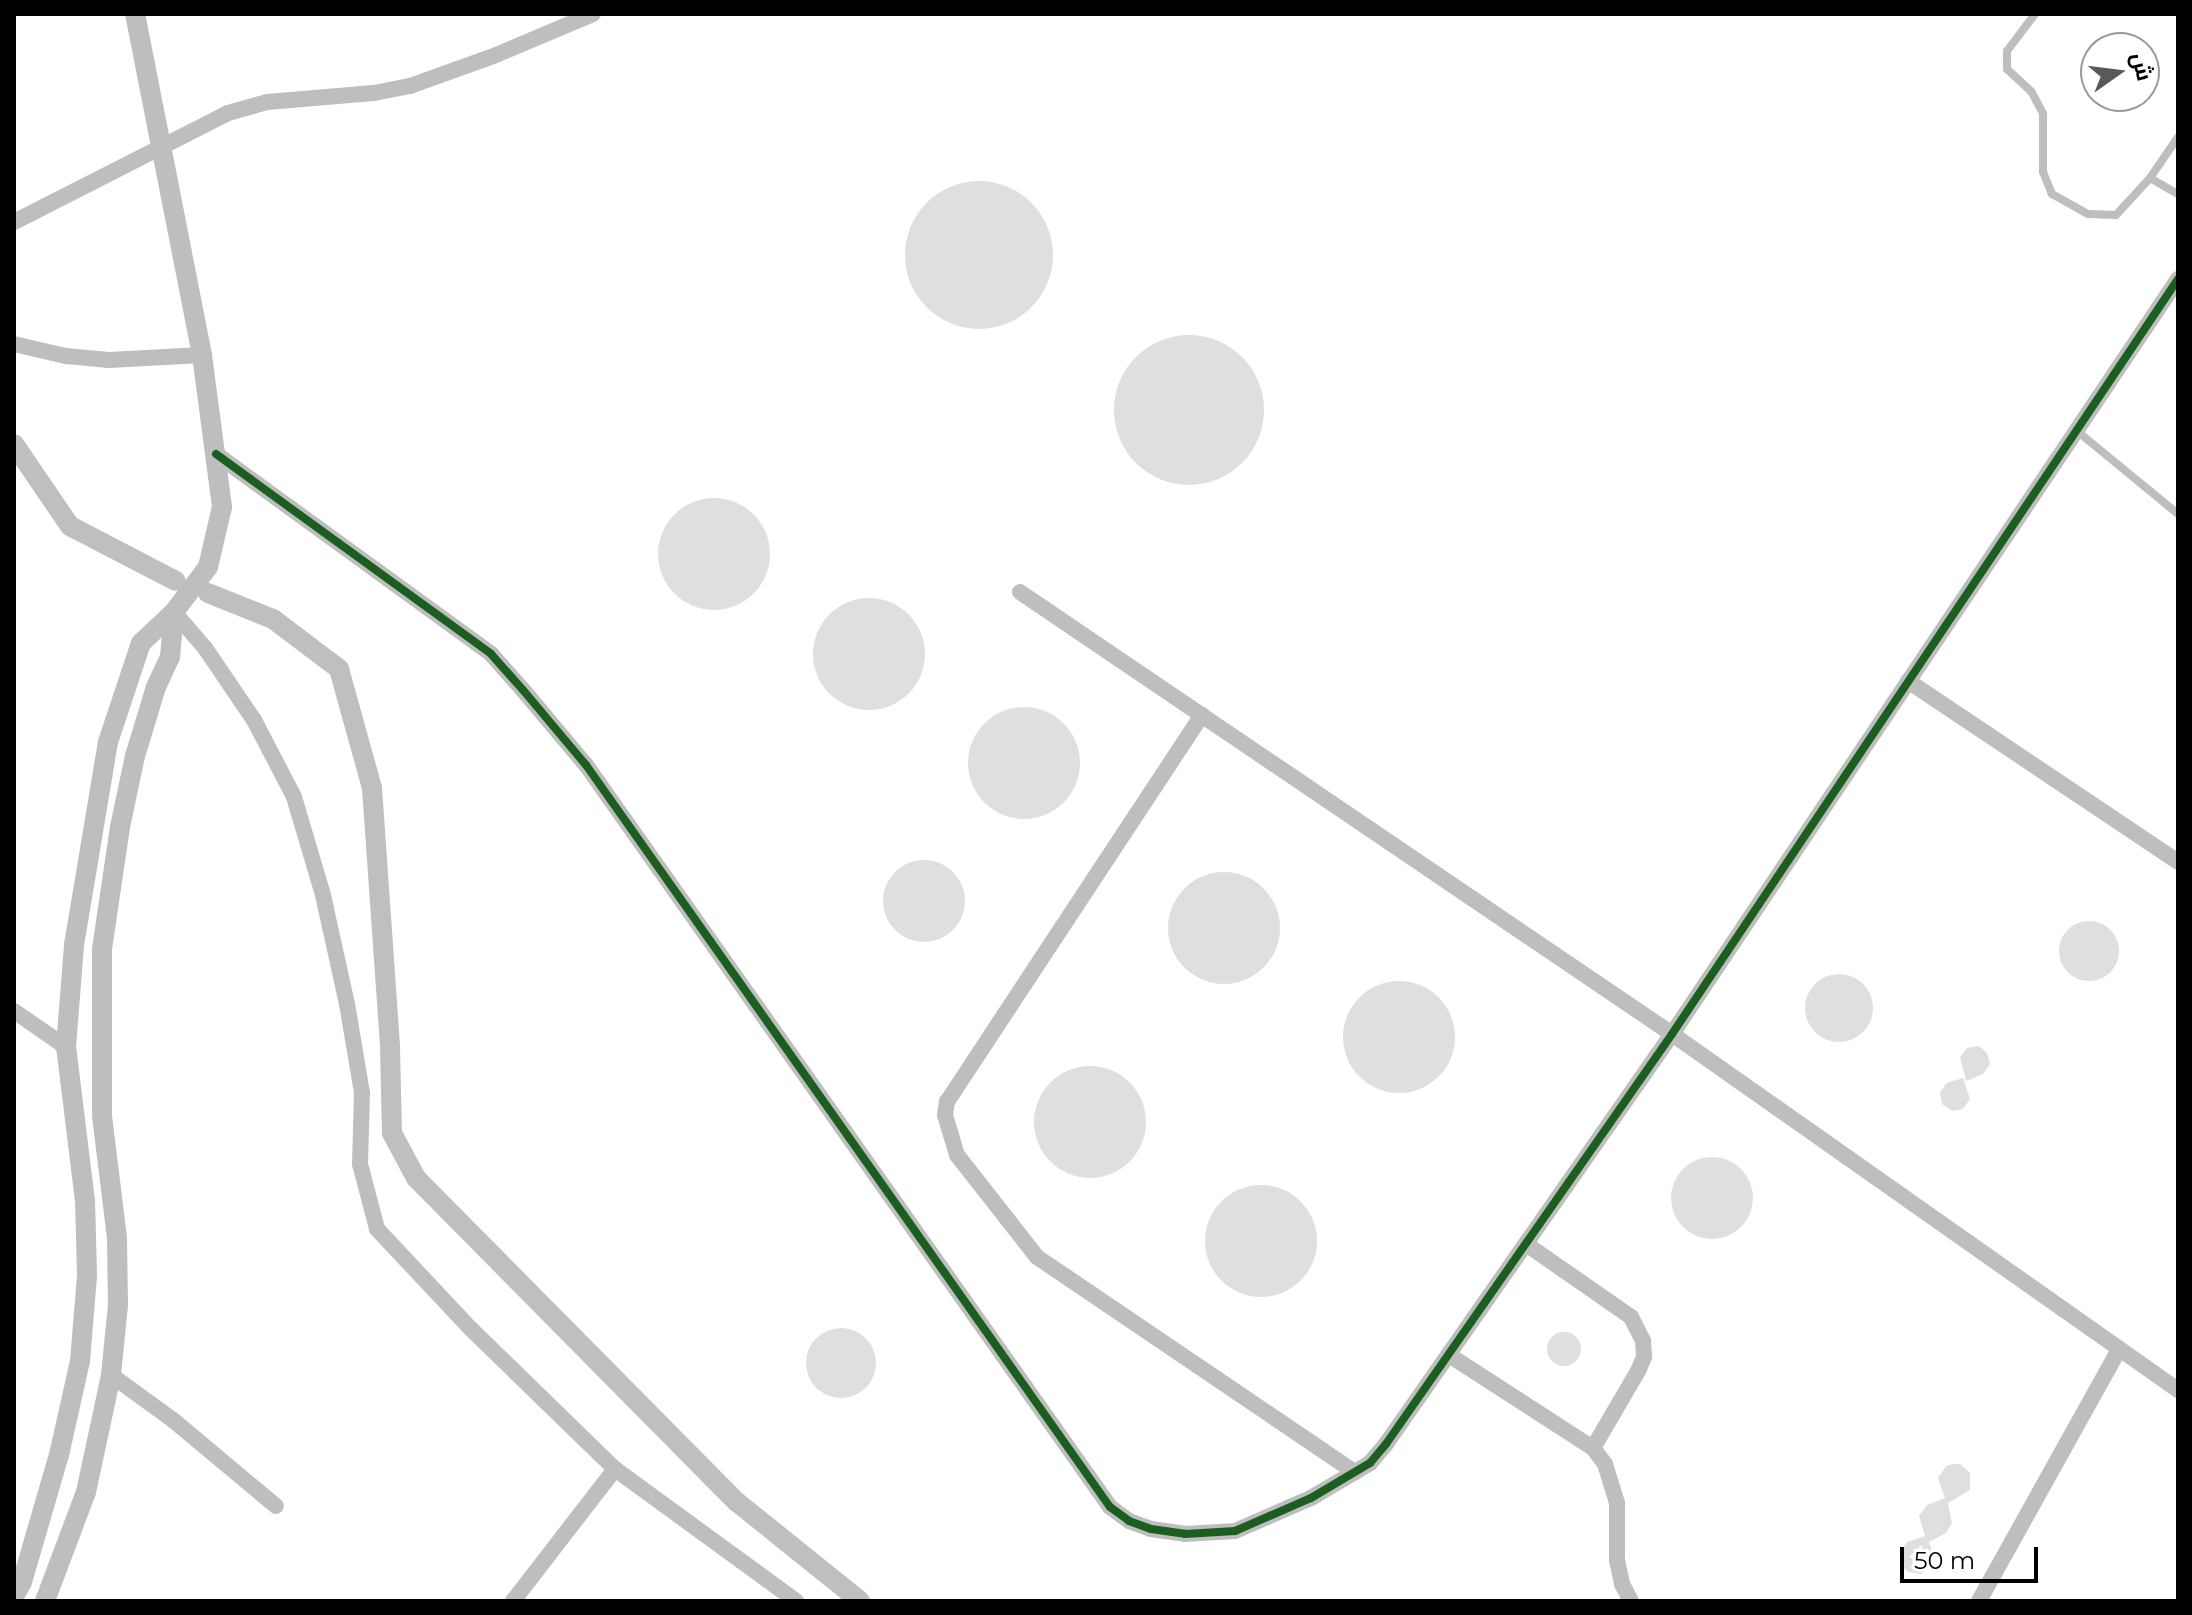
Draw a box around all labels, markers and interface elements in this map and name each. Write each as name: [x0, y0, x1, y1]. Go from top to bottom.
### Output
north arrow: [2080, 32, 2160, 112]
text: ش: [2125, 50, 2158, 84]
scale bar: [1904, 1531, 2042, 1581]
text: 50 m: [1914, 1546, 1975, 1575]

